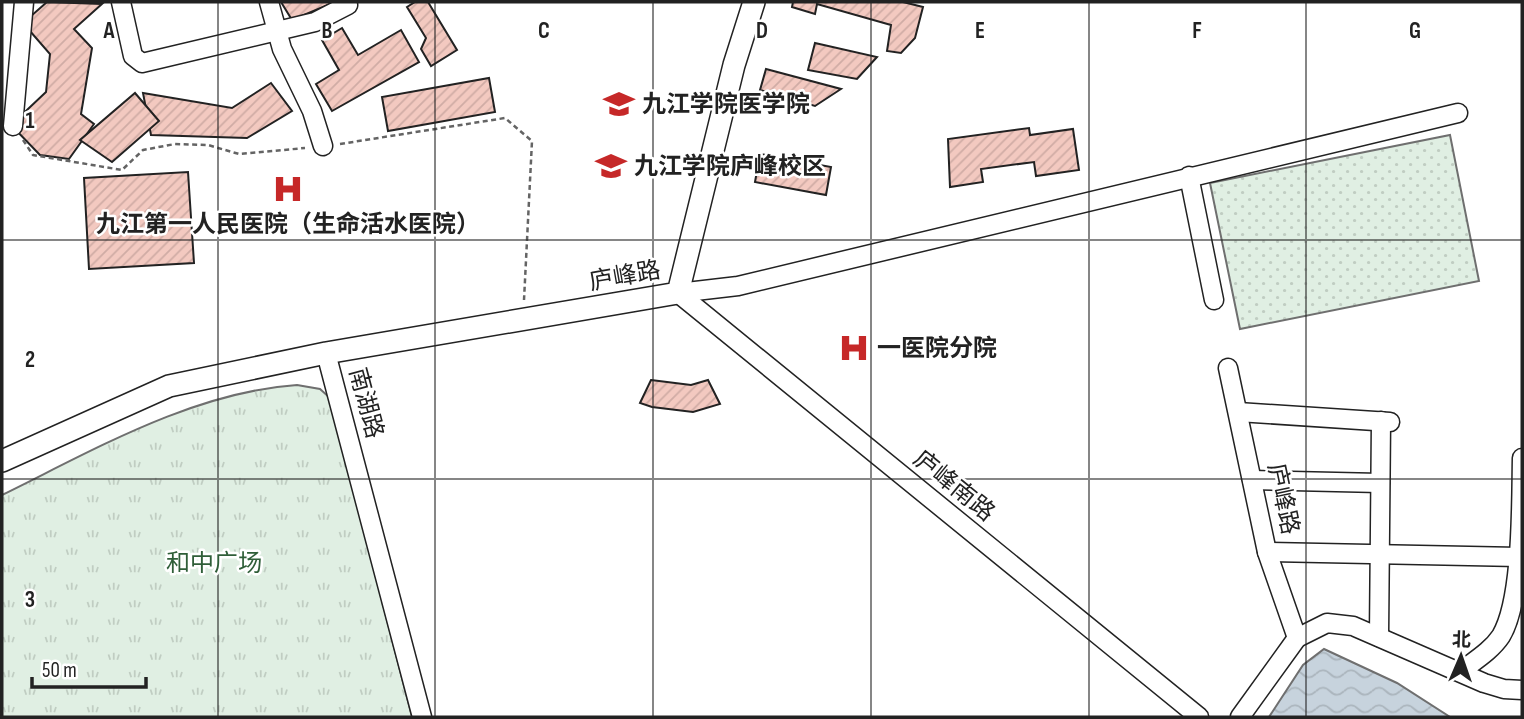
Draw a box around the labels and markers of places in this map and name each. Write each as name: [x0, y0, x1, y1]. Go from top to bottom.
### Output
school or university icon: 九江学院医学院: [602, 87, 636, 121]
place label: 九江学院医学院: [642, 90, 810, 119]
school or university icon: 九江学院庐峰校区: [594, 149, 628, 183]
place label: 九江学院庐峰校区: [634, 152, 826, 181]
hospital icon: 九江第一人民医院（生命活水医院）: [271, 172, 305, 206]
place label: 九江第一人民医院（生命活水医院）: [96, 210, 480, 239]
hospital icon: 一医院分院: [837, 331, 871, 365]
place label: 一医院分院: [877, 334, 997, 363]

